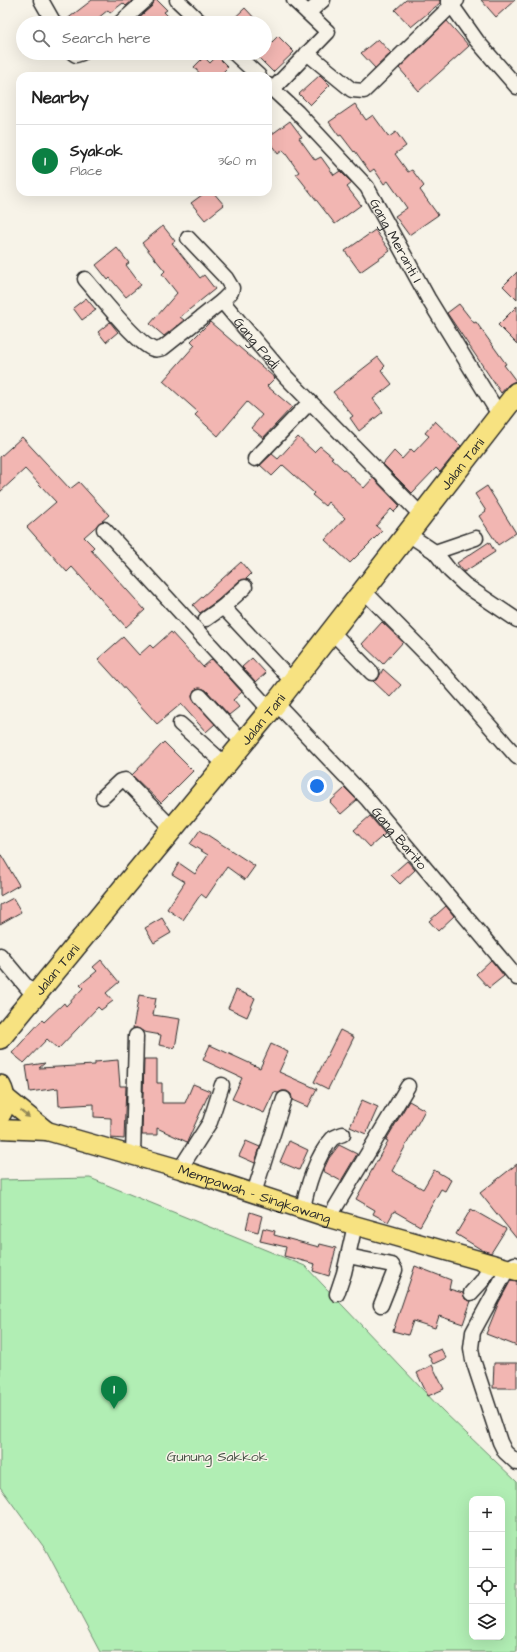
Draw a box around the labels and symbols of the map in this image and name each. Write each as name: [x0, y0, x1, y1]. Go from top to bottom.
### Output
street label: Gang Meranti I: [364, 195, 427, 286]
street label: Gang Padi: [229, 313, 284, 373]
street label: Jalan Tani: [436, 434, 489, 495]
street label: Jalan Tani: [236, 690, 291, 750]
your location: [307, 776, 327, 796]
street label: Gang Barito: [366, 802, 431, 875]
street label: Jalan Tani: [30, 940, 85, 1000]
one-way arrow: [20, 1109, 31, 1118]
street label: Mempawah - Singkawang: [175, 1160, 333, 1229]
pin: 1: [101, 1376, 127, 1409]
park label: Gunung Sakkok: [167, 1447, 268, 1467]

